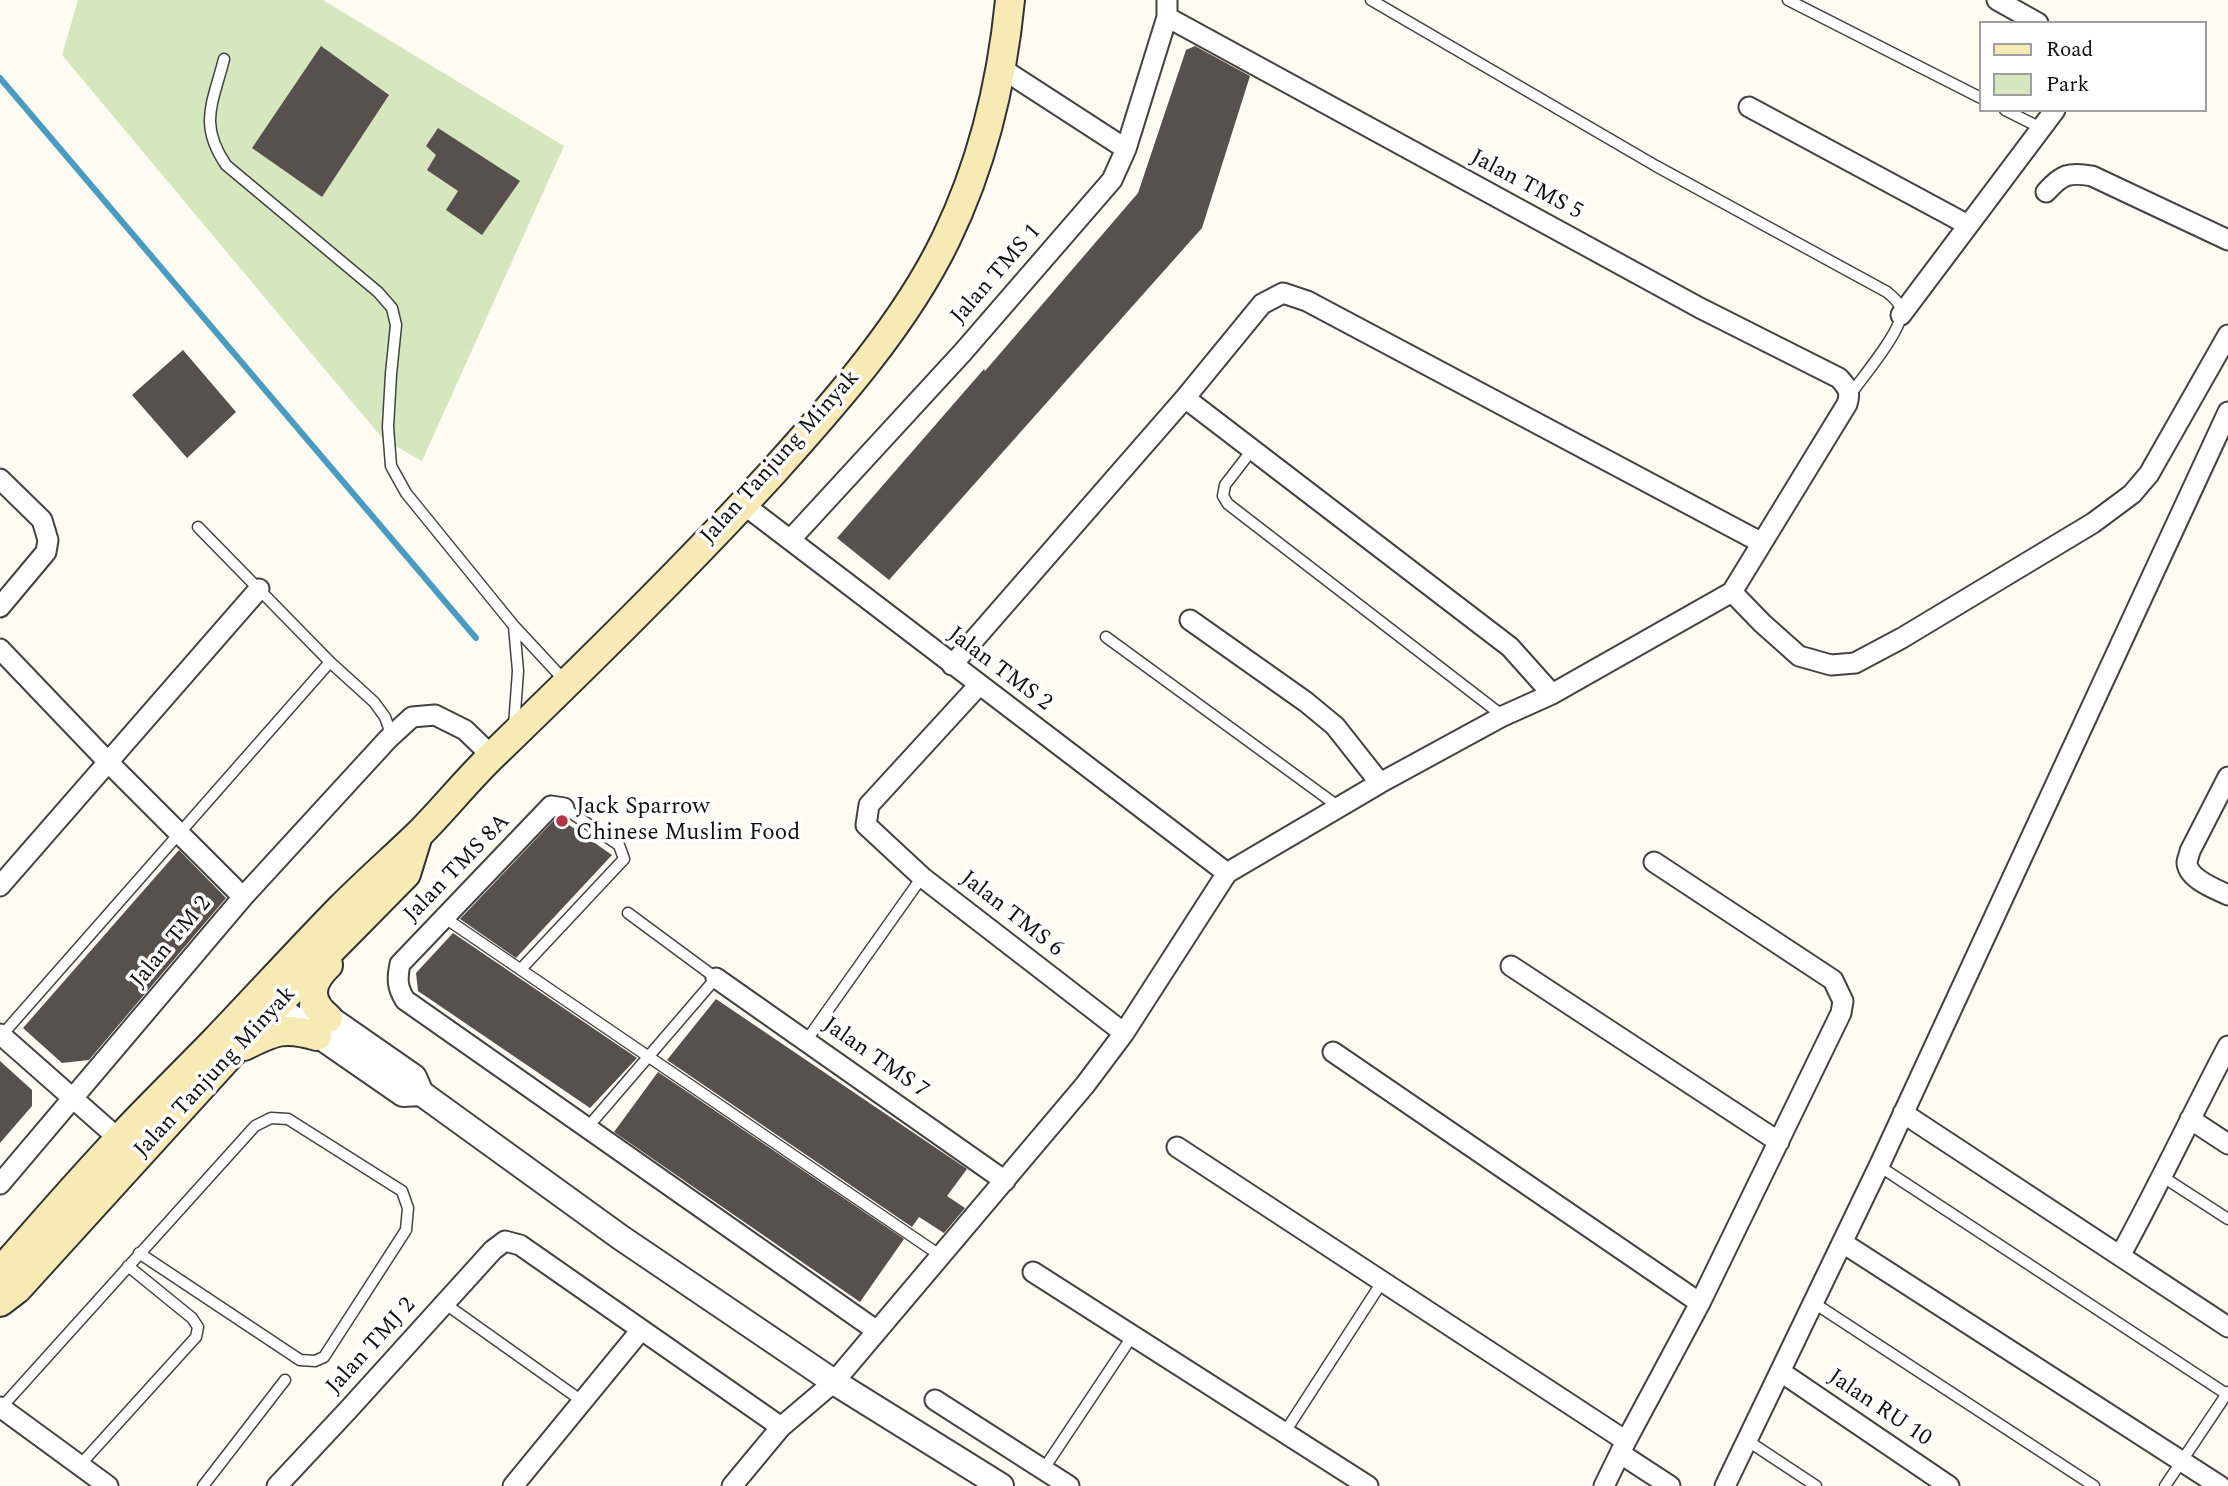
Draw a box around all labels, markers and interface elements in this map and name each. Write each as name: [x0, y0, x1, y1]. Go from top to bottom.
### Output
legend: [1980, 21, 2207, 112]
text: Road: [2046, 34, 2093, 66]
text: Park: [2046, 69, 2089, 101]
street label: Jalan TMS 5: [1465, 145, 1587, 227]
street label: Jalan TMS 1: [946, 219, 1048, 331]
street label: Jalan Tanjung Minyak: [696, 365, 866, 551]
street label: Jalan TMS 2: [941, 622, 1057, 718]
place label: Jack Sparrow Chinese Muslim Food: [576, 794, 800, 848]
street label: Jalan TMS 8A: [399, 809, 517, 929]
marker: Jack Sparrow Chinese Muslim Food: [554, 813, 570, 829]
street label: Jalan TMS 6: [954, 866, 1068, 964]
street label: Jalan TM 2: [126, 891, 218, 995]
street label: Jalan Tanjung Minyak: [129, 981, 303, 1165]
street label: Jalan TMS 7: [816, 1012, 934, 1106]
street label: Jalan TMJ 2: [321, 1293, 423, 1401]
street label: Jalan RU 10: [1822, 1364, 1936, 1454]

